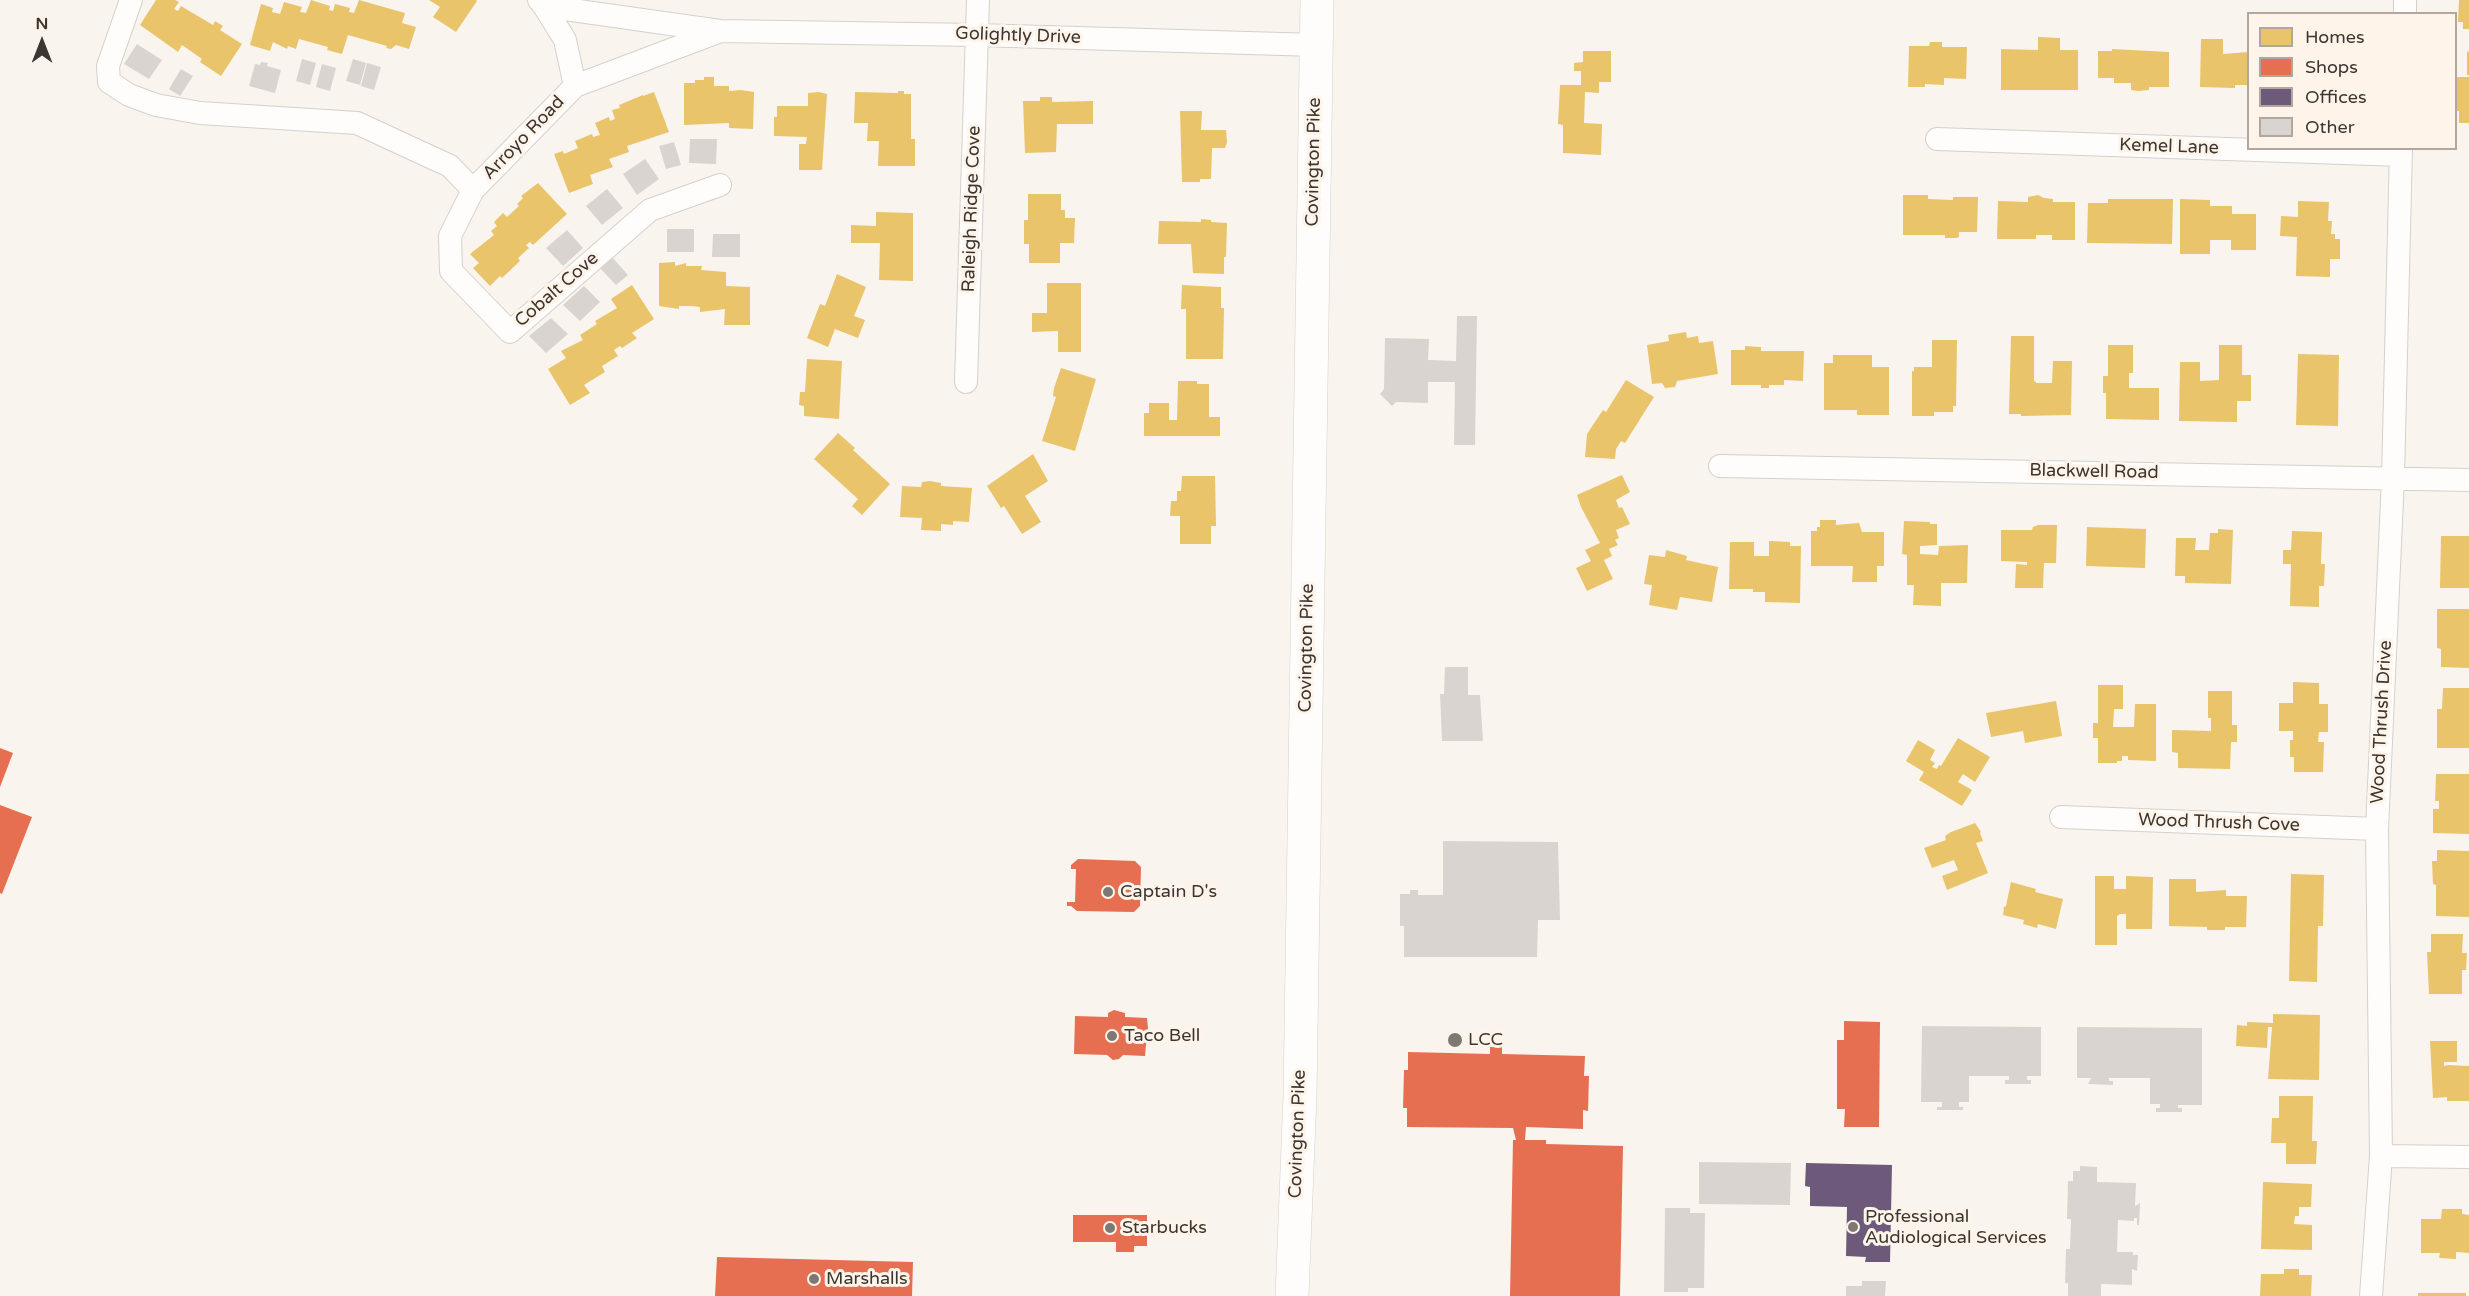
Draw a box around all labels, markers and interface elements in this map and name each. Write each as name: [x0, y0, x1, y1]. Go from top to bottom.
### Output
north arrow: [12, 12, 72, 72]
legend: [2247, 12, 2457, 150]
text: N: [36, 14, 48, 34]
street label: Golightly Drive: [955, 23, 1081, 49]
text: Homes: [2305, 26, 2365, 48]
text: Shops: [2305, 56, 2358, 78]
text: Offices: [2305, 86, 2367, 108]
street label: Arroyo Road: [479, 92, 569, 184]
street label: Covington Pike: [1302, 97, 1326, 227]
text: Other: [2305, 116, 2355, 138]
street label: Raleigh Ridge Cove: [958, 125, 986, 293]
street label: Kemel Lane: [2119, 134, 2219, 160]
street label: Cobalt Cove: [511, 248, 603, 332]
street label: Blackwell Road: [2029, 460, 2159, 484]
street label: Covington Pike: [1295, 583, 1319, 713]
street label: Wood Thrush Drive: [2367, 640, 2397, 804]
street label: Wood Thrush Cove: [2138, 809, 2300, 837]
place label: Captain D's: [1120, 881, 1217, 903]
marker: Captain D's: [1101, 885, 1115, 899]
place label: Taco Bell: [1124, 1025, 1200, 1047]
marker: Taco Bell: [1105, 1029, 1119, 1043]
place label: LCC: [1468, 1029, 1503, 1051]
marker: LCC: [1446, 1031, 1464, 1049]
street label: Covington Pike: [1285, 1069, 1311, 1199]
place label: Professional Audiological Services: [1865, 1206, 2047, 1248]
place label: Starbucks: [1122, 1217, 1207, 1239]
marker: Professional Audiological Services: [1846, 1220, 1860, 1234]
marker: Starbucks: [1103, 1221, 1117, 1235]
place label: Marshalls: [826, 1268, 908, 1290]
marker: Marshalls: [807, 1272, 821, 1286]

